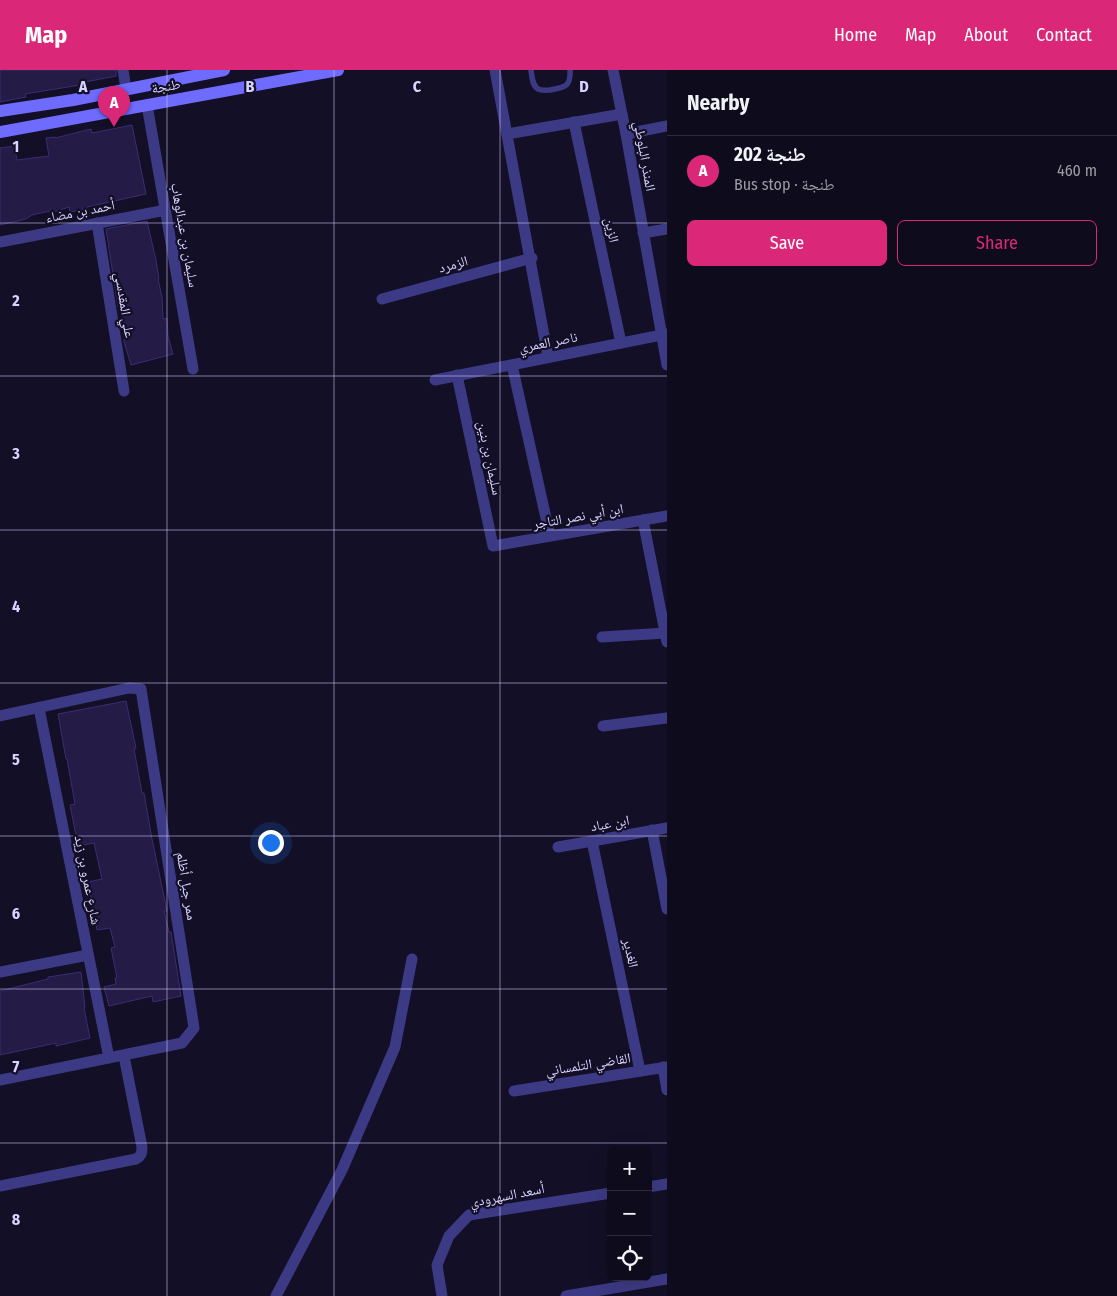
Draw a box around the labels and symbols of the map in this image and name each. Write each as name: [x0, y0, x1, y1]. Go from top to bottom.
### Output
street label: طنجة: [150, 76, 182, 97]
text: A: [78, 77, 88, 96]
text: B: [246, 77, 255, 96]
text: C: [413, 77, 422, 96]
text: D: [579, 77, 589, 96]
pin: A: [98, 86, 130, 127]
street label: المنذر البلوطي: [627, 120, 659, 193]
text: 1: [13, 137, 19, 156]
street label: سليمان بن عبدالوهاب: [167, 181, 202, 289]
street label: أحمد بن مضاء: [44, 196, 116, 227]
street label: الزين: [601, 216, 622, 244]
street label: الزمرد: [437, 252, 470, 277]
street label: علي المقدسي: [108, 271, 138, 340]
text: 2: [11, 291, 20, 310]
street label: ناصر العمري: [517, 328, 580, 359]
street label: سليمان بن بنين: [473, 420, 506, 497]
text: 3: [11, 444, 20, 463]
street label: ابن أبي نصر التاجر: [530, 500, 625, 536]
text: 4: [12, 597, 20, 616]
text: 5: [12, 750, 20, 769]
street label: ابن عباد: [589, 812, 631, 835]
your location: [258, 830, 284, 856]
street label: شارع عمرو بن زيد: [70, 834, 104, 926]
street label: ممر جبل أظلم: [172, 851, 200, 922]
text: 6: [12, 904, 20, 923]
street label: الغدير: [619, 936, 642, 969]
street label: القاضي التلمساني: [544, 1049, 632, 1082]
text: 7: [13, 1057, 20, 1076]
street label: أسعد السهرودي: [468, 1180, 546, 1214]
text: 8: [12, 1210, 21, 1229]

